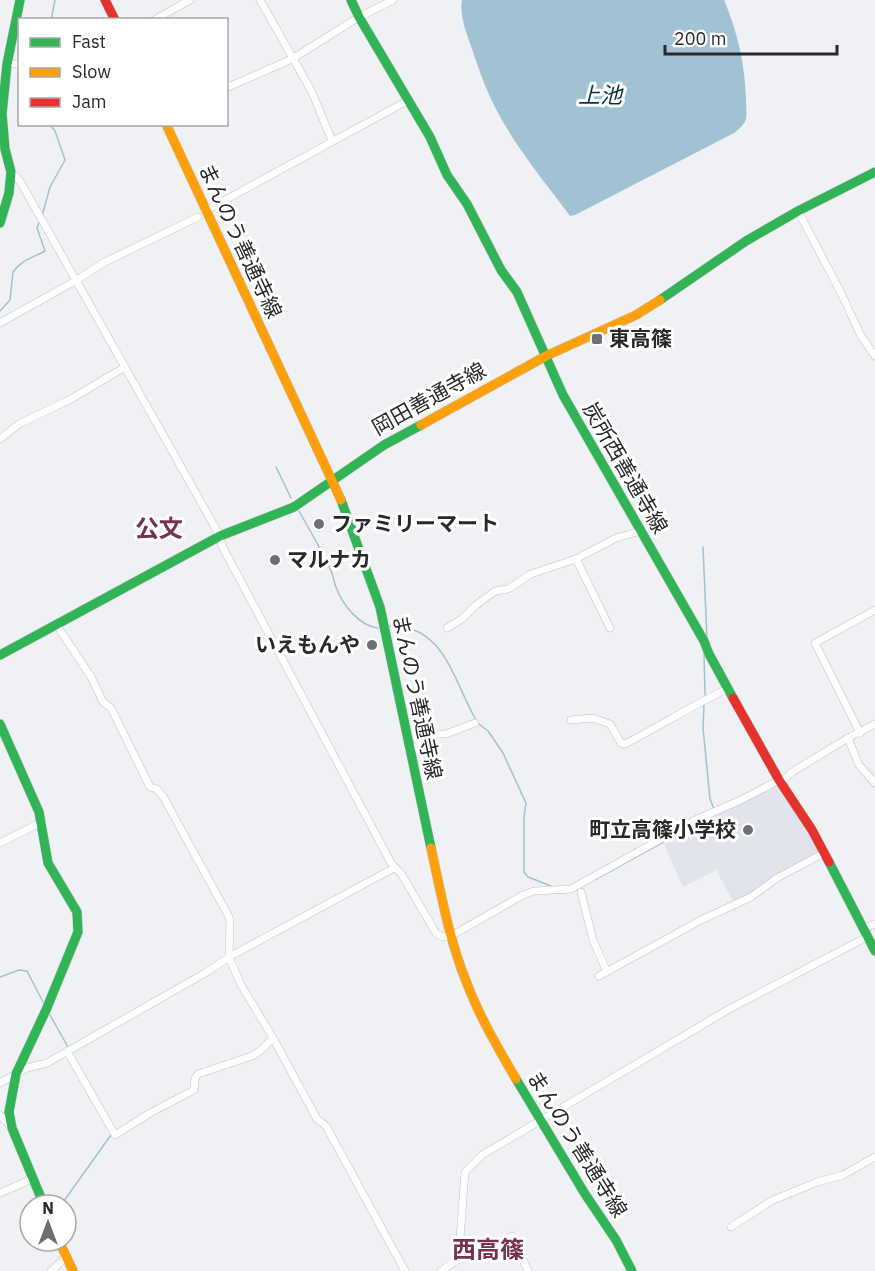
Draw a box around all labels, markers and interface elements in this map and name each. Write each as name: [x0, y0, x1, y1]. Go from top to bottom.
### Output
legend: [18, 18, 228, 126]
scale bar: [665, 18, 838, 56]
text: 200 m: [674, 27, 726, 50]
text: Fast: [72, 30, 106, 53]
text: Slow: [72, 60, 111, 83]
water label: 上池: [578, 80, 624, 109]
text: Jam: [72, 90, 107, 113]
street label: まんのう善通寺線: [193, 159, 289, 323]
place label: 東高篠: [609, 324, 672, 352]
marker: 東高篠: [590, 332, 604, 346]
street label: 岡田善通寺線: [367, 355, 490, 441]
street label: 炭所西善通寺線: [577, 397, 675, 538]
place label: ファミリーマート: [331, 509, 499, 537]
district label: 公文: [135, 512, 183, 544]
marker: ファミリーマート: [312, 517, 326, 531]
place label: マルナカ: [287, 545, 371, 573]
marker: マルナカ: [268, 553, 282, 567]
street label: まんのう善通寺線: [387, 612, 449, 782]
place label: いえもんや: [255, 630, 360, 658]
marker: いえもんや: [365, 638, 379, 652]
place label: 町立高篠小学校: [589, 815, 736, 843]
marker: 町立高篠小学校: [741, 823, 755, 837]
street label: まんのう善通寺線: [521, 1065, 634, 1222]
north arrow: [18, 1193, 78, 1253]
text: N: [42, 1198, 54, 1218]
district label: 西高篠: [452, 1233, 524, 1265]

